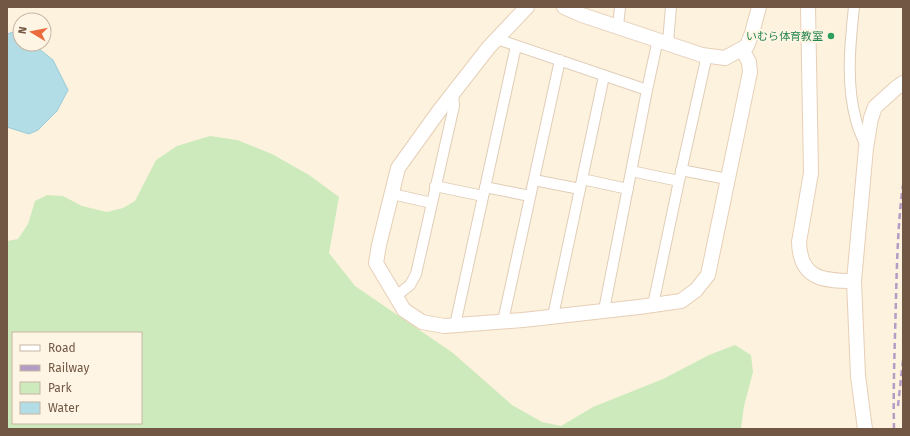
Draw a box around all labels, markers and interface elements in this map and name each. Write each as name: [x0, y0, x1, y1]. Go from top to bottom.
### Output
north arrow: [12, 12, 52, 52]
text: N: [16, 26, 30, 35]
place label: いむら体育教室: [746, 30, 823, 43]
marker: いむら体育教室: [826, 31, 836, 41]
legend: [12, 332, 142, 424]
text: Road: [48, 341, 76, 355]
text: Railway: [48, 361, 89, 375]
text: Park: [48, 381, 72, 395]
text: Water: [48, 401, 80, 415]

